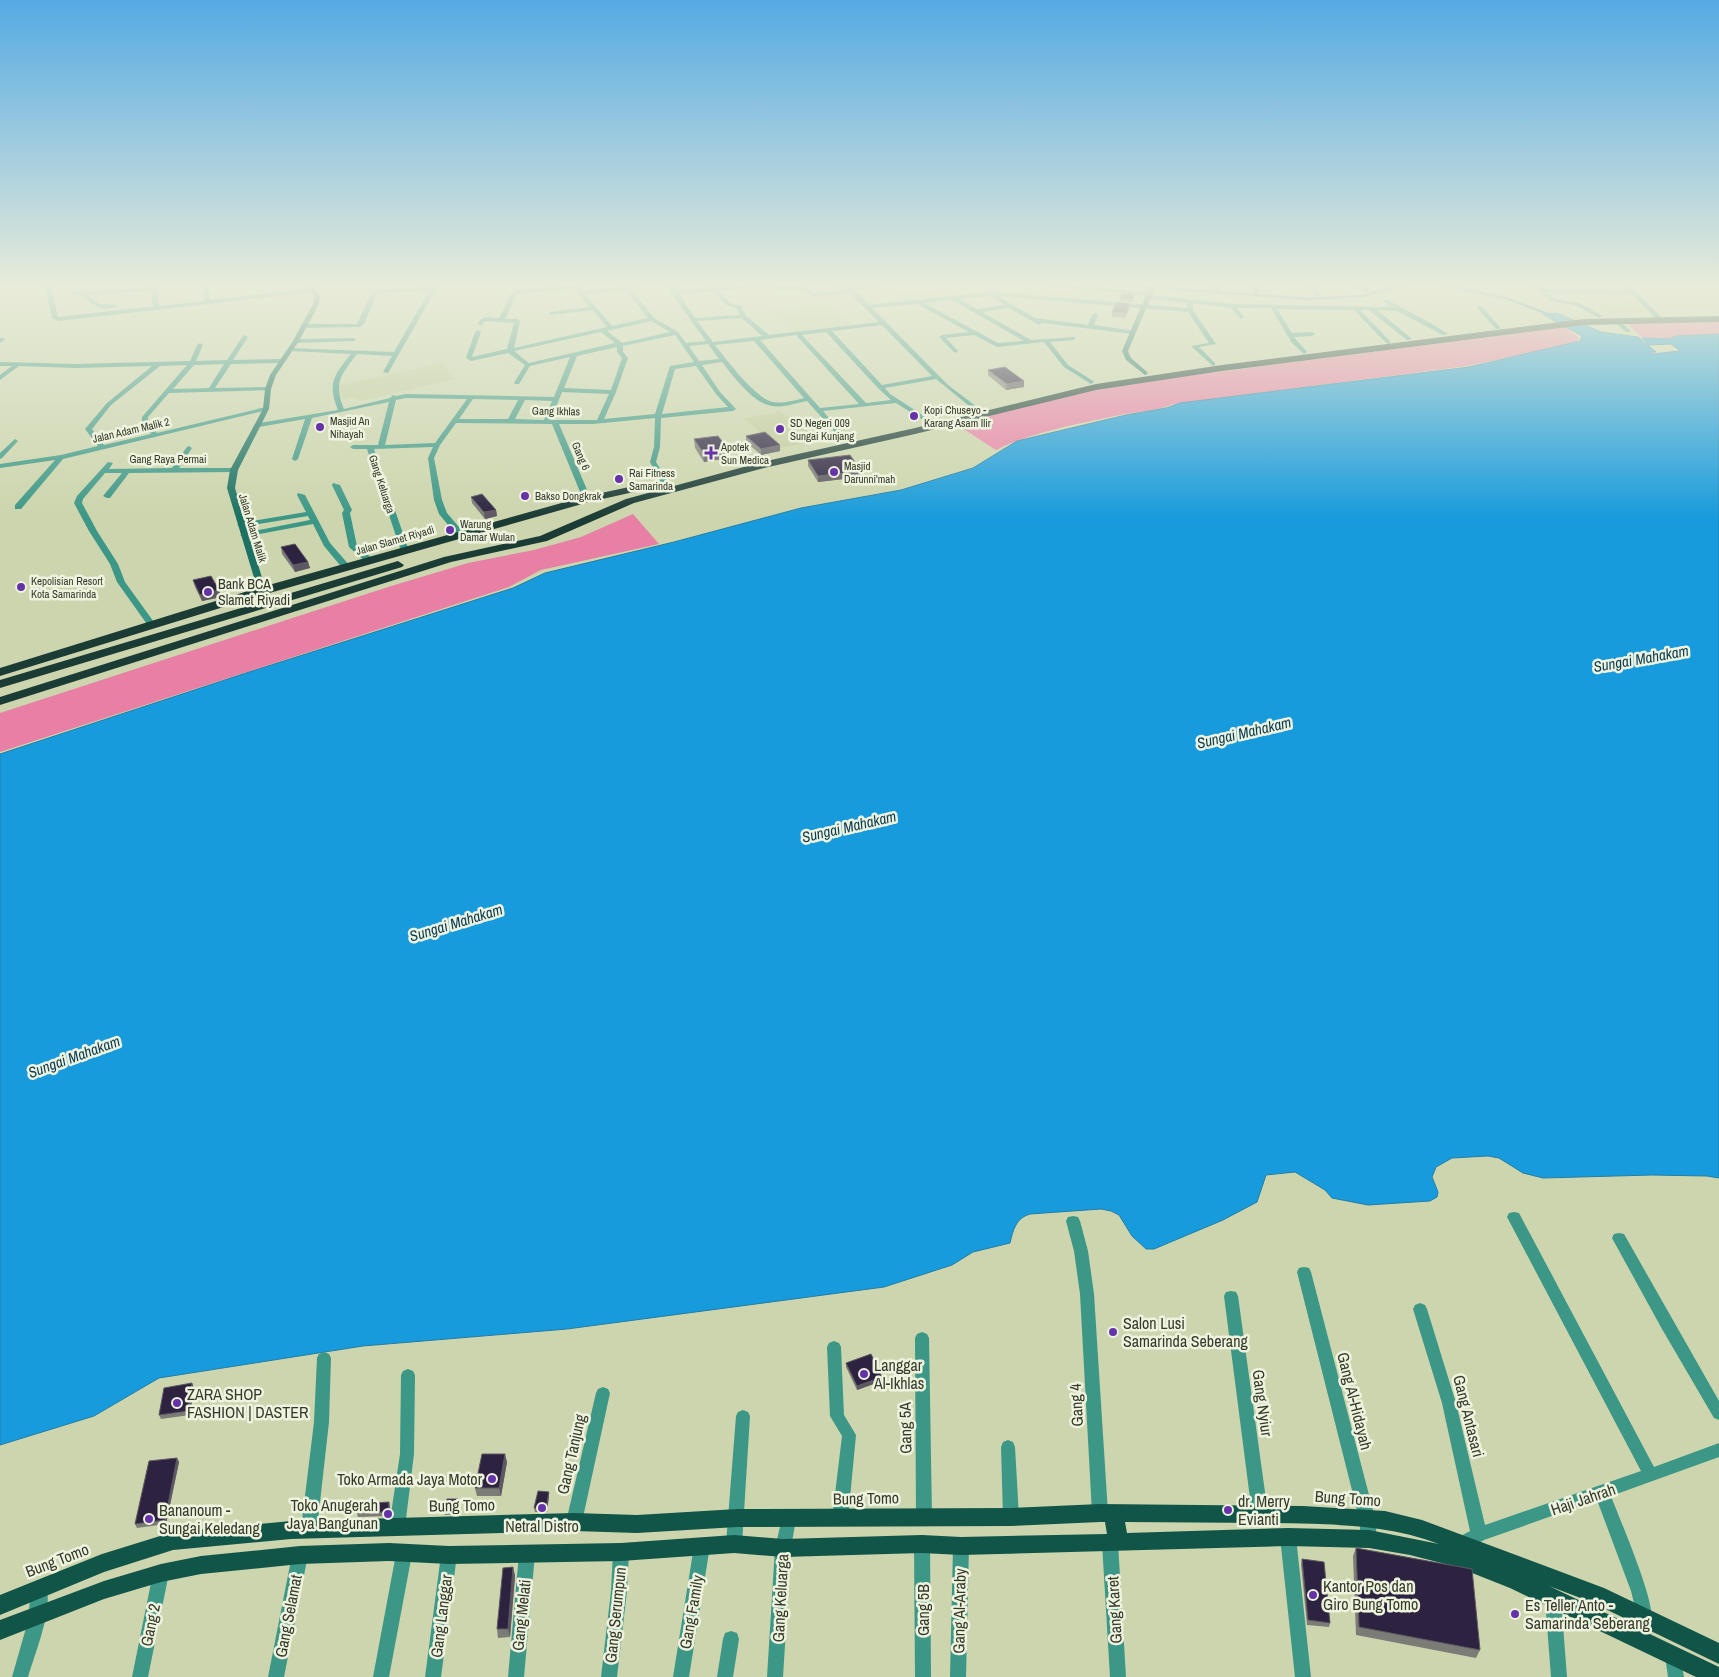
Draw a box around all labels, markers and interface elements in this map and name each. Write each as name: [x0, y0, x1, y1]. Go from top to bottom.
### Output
place label: Kopi Chuseyo - Karang Asam Ilir: [924, 403, 991, 430]
street label: Gang Ikhlas: [532, 404, 581, 418]
marker: Kopi Chuseyo - Karang Asam Ilir: [908, 410, 920, 422]
street label: Jalan Adam Malik 2: [91, 414, 171, 446]
place label: Masjid An Nihayah: [330, 414, 370, 441]
place label: SD Negeri 009 Sungai Kunjang: [790, 416, 854, 443]
marker: Masjid An Nihayah: [314, 421, 326, 433]
marker: SD Negeri 009 Sungai Kunjang: [774, 423, 786, 435]
street label: Gang 6: [569, 440, 593, 472]
place label: Apotek Sun Medica: [720, 440, 769, 467]
marker: Apotek Sun Medica: [705, 447, 717, 459]
street label: Gang Raya Permai: [129, 452, 207, 466]
street label: Gang Keluarga: [366, 453, 398, 515]
place label: Masjid Darunni'mah: [844, 459, 895, 486]
place label: Rai Fitness Samarinda: [629, 466, 676, 493]
marker: Masjid Darunni'mah: [828, 466, 840, 478]
marker: Rai Fitness Samarinda: [613, 473, 625, 485]
place label: Bakso Dongkrak: [535, 489, 602, 503]
marker: Bakso Dongkrak: [519, 490, 531, 502]
street label: Jalan Adam Malik: [236, 492, 270, 565]
place label: Warung Damar Wulan: [460, 517, 515, 544]
street label: Jalan Slamet Riyadi: [354, 522, 436, 558]
marker: Warung Damar Wulan: [444, 524, 456, 536]
place label: Kepolisian Resort Kota Samarinda: [31, 574, 103, 601]
place label: Bank BCA Slamet Riyadi: [218, 575, 290, 609]
marker: Kepolisian Resort Kota Samarinda: [15, 581, 27, 593]
marker: Bank BCA Slamet Riyadi: [202, 586, 214, 598]
water label: Sungai Mahakam: [1592, 640, 1690, 677]
water label: Sungai Mahakam: [1195, 711, 1293, 754]
water label: Sungai Mahakam: [800, 805, 898, 848]
water label: Sungai Mahakam: [407, 898, 505, 947]
water label: Sungai Mahakam: [25, 1030, 123, 1083]
place label: Salon Lusi Samarinda Seberang: [1123, 1312, 1248, 1352]
marker: Salon Lusi Samarinda Seberang: [1107, 1326, 1119, 1338]
street label: Gang Al-Hidayah: [1332, 1350, 1378, 1452]
place label: Langgar Al-Ikhlas: [873, 1354, 924, 1394]
marker: Langgar Al-Ikhlas: [858, 1368, 870, 1380]
street label: Gang Nyiur: [1247, 1368, 1279, 1438]
street label: Gang Antasari: [1448, 1373, 1490, 1459]
place label: ZARA SHOP FASHION | DASTER: [187, 1383, 309, 1423]
street label: Gang 4: [1064, 1383, 1088, 1427]
marker: ZARA SHOP FASHION | DASTER: [171, 1397, 183, 1409]
street label: Gang 5A: [894, 1402, 916, 1454]
street label: Gang Tanjung: [551, 1411, 591, 1496]
place label: Toko Armada Jaya Motor: [337, 1468, 483, 1490]
marker: Toko Armada Jaya Motor: [486, 1473, 498, 1485]
street label: Haji Jahrah: [1548, 1478, 1618, 1520]
street label: Bung Tomo: [1314, 1485, 1382, 1511]
street label: Bung Tomo: [833, 1486, 899, 1510]
place label: dr. Merry Evianti: [1238, 1490, 1290, 1530]
street label: Bung Tomo: [429, 1493, 495, 1517]
place label: Toko Anugerah Jaya Bangunan: [287, 1494, 378, 1534]
place label: Bananoum - Sungai Keledang: [159, 1499, 260, 1539]
marker: Netral Distro: [536, 1502, 548, 1514]
marker: dr. Merry Evianti: [1222, 1504, 1234, 1516]
marker: Toko Anugerah Jaya Bangunan: [382, 1508, 394, 1520]
marker: Bananoum - Sungai Keledang: [143, 1513, 155, 1525]
place label: Netral Distro: [505, 1515, 579, 1537]
street label: Bung Tomo: [22, 1538, 92, 1582]
street label: Gang Keluarga: [767, 1553, 793, 1643]
street label: Gang Serumpun: [599, 1566, 631, 1664]
street label: Gang Al-Araby: [947, 1568, 971, 1654]
street label: Gang Selamat: [269, 1572, 307, 1659]
street label: Gang Langgar: [425, 1572, 457, 1659]
street label: Gang Family: [674, 1573, 708, 1651]
place label: Kantor Pos dan Giro Bung Tomo: [1323, 1575, 1418, 1615]
street label: Gang Karet: [1101, 1576, 1127, 1644]
street label: Gang Melati: [506, 1578, 536, 1652]
street label: Gang 5B: [912, 1584, 934, 1636]
marker: Kantor Pos dan Giro Bung Tomo: [1307, 1589, 1319, 1601]
place label: Es Teller Anto - Samarinda Seberang: [1525, 1594, 1650, 1634]
street label: Gang 2: [135, 1602, 165, 1648]
marker: Es Teller Anto - Samarinda Seberang: [1509, 1608, 1521, 1620]

